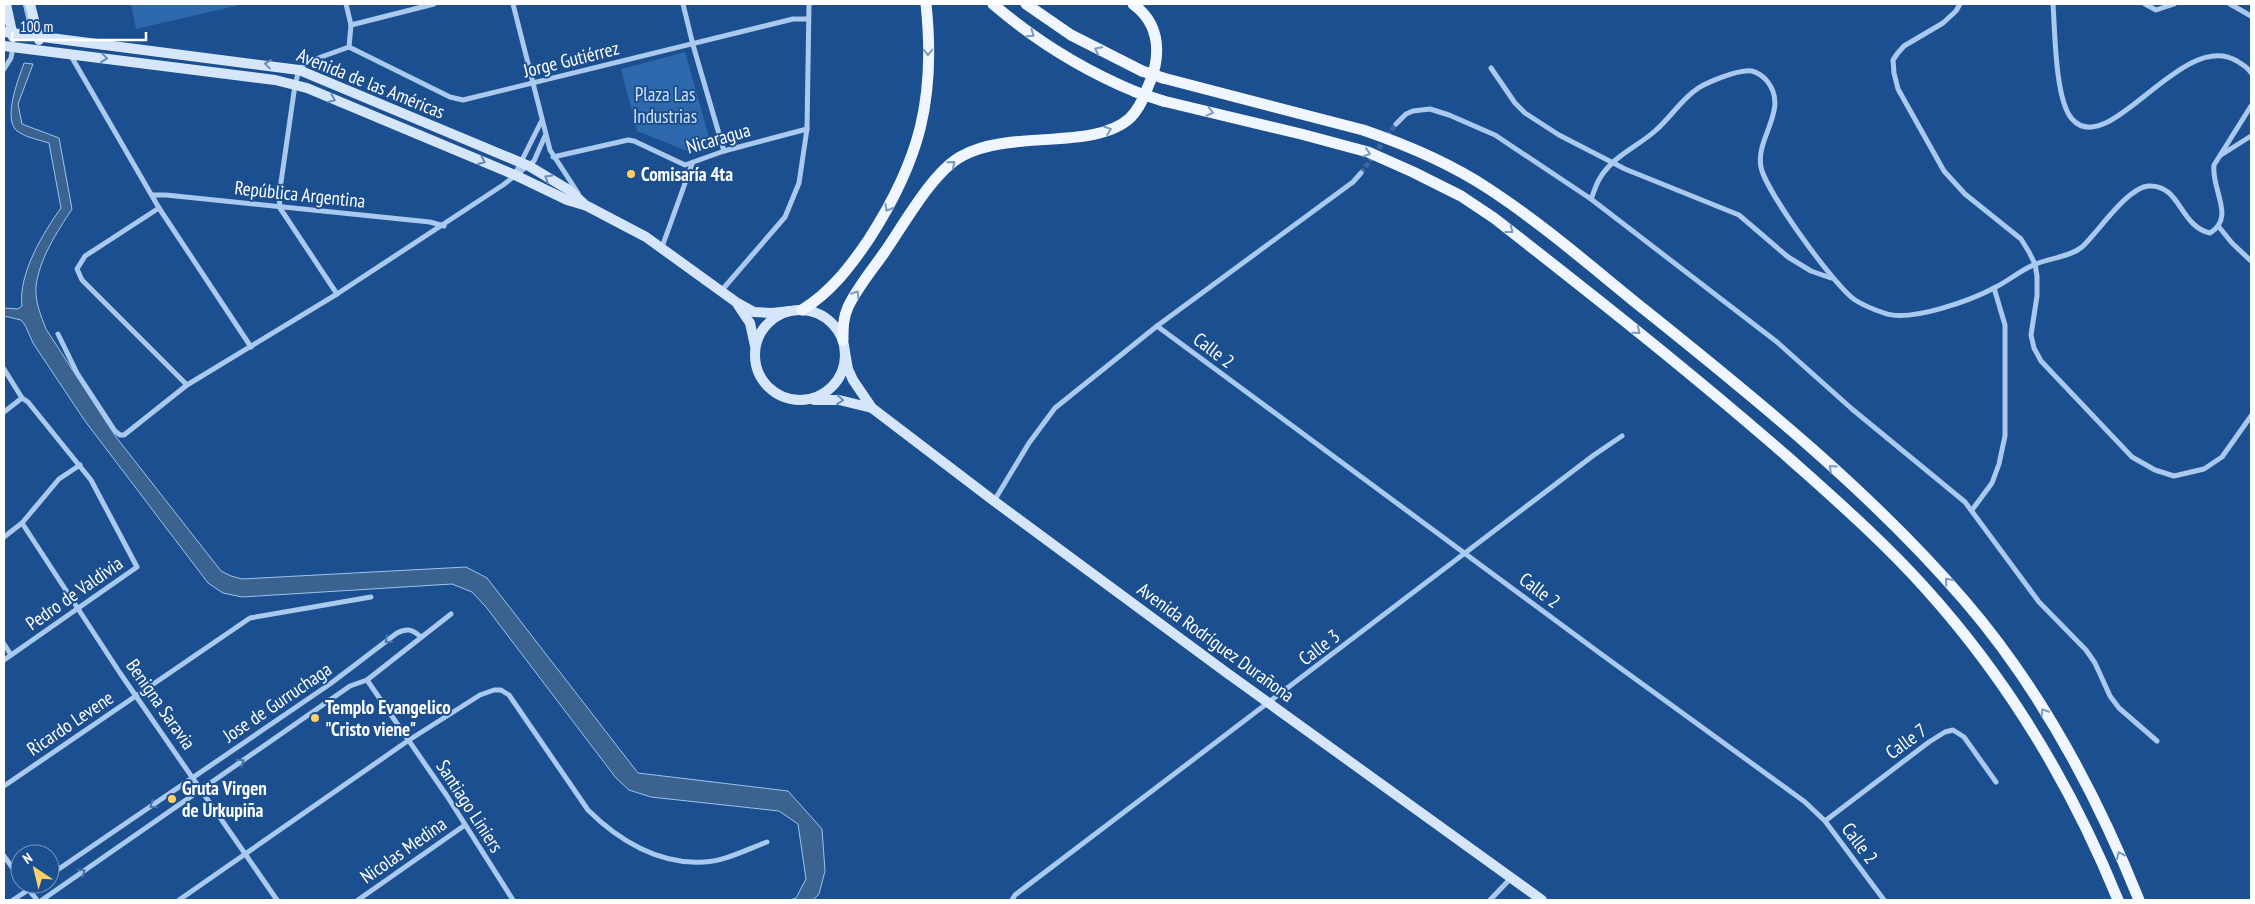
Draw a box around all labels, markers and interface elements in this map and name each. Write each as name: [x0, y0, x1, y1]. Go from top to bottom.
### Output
scale bar: [12, 10, 146, 42]
text: 100 m: [20, 17, 53, 36]
one-way arrow: [1025, 28, 1035, 37]
street label: Jorge Gutiérrez: [520, 35, 622, 83]
street label: Avenida de las Américas: [294, 42, 448, 124]
one-way arrow: [1094, 46, 1103, 56]
one-way arrow: [923, 49, 933, 57]
one-way arrow: [101, 52, 109, 63]
one-way arrow: [264, 60, 273, 70]
park label: Plaza Las Industrias: [633, 82, 697, 128]
one-way arrow: [327, 92, 336, 103]
one-way arrow: [1206, 106, 1215, 117]
street label: Nicaragua: [683, 117, 753, 159]
one-way arrow: [1103, 126, 1112, 136]
one-way arrow: [1363, 147, 1371, 157]
one-way arrow: [477, 155, 486, 166]
one-way arrow: [946, 160, 955, 169]
place label: Comisaría 4ta: [641, 162, 733, 186]
marker: Comisaría 4ta: [625, 168, 637, 180]
one-way arrow: [544, 174, 553, 184]
street label: República Argentina: [233, 175, 367, 213]
one-way arrow: [885, 202, 895, 211]
one-way arrow: [1504, 224, 1513, 232]
one-way arrow: [849, 291, 859, 300]
one-way arrow: [1631, 326, 1640, 335]
street label: Calle 2: [1189, 327, 1239, 373]
one-way arrow: [836, 395, 844, 406]
one-way arrow: [1828, 465, 1837, 474]
street label: Pedro de Valdivia: [21, 551, 127, 635]
street label: Calle 2: [1515, 567, 1565, 613]
street label: Avenida Rodríguez Durañona: [1133, 577, 1299, 707]
one-way arrow: [1944, 578, 1953, 587]
street label: Calle 3: [1294, 624, 1344, 670]
one-way arrow: [384, 635, 393, 644]
street label: Benigna Saravia: [121, 654, 201, 754]
street label: Jose de Gurruchaga: [217, 657, 336, 748]
street label: Ricardo Levene: [22, 685, 118, 761]
place label: Templo Evangelico "Cristo viene": [325, 695, 451, 741]
one-way arrow: [2041, 708, 2050, 718]
marker: Templo Evangelico "Cristo viene": [309, 712, 321, 724]
street label: Calle 7: [1881, 718, 1931, 764]
street label: Santiago Liniers: [431, 755, 509, 857]
one-way arrow: [236, 759, 245, 768]
place label: Gruta Virgen de Urkupiña: [182, 776, 267, 822]
marker: Gruta Virgen de Urkupiña: [166, 793, 178, 805]
one-way arrow: [149, 799, 159, 808]
street label: Nicolas Medina: [355, 812, 451, 888]
street label: Calle 2: [1837, 818, 1883, 868]
north arrow: [10, 844, 60, 894]
text: N: [19, 849, 36, 868]
one-way arrow: [2116, 852, 2126, 861]
one-way arrow: [76, 869, 85, 878]

